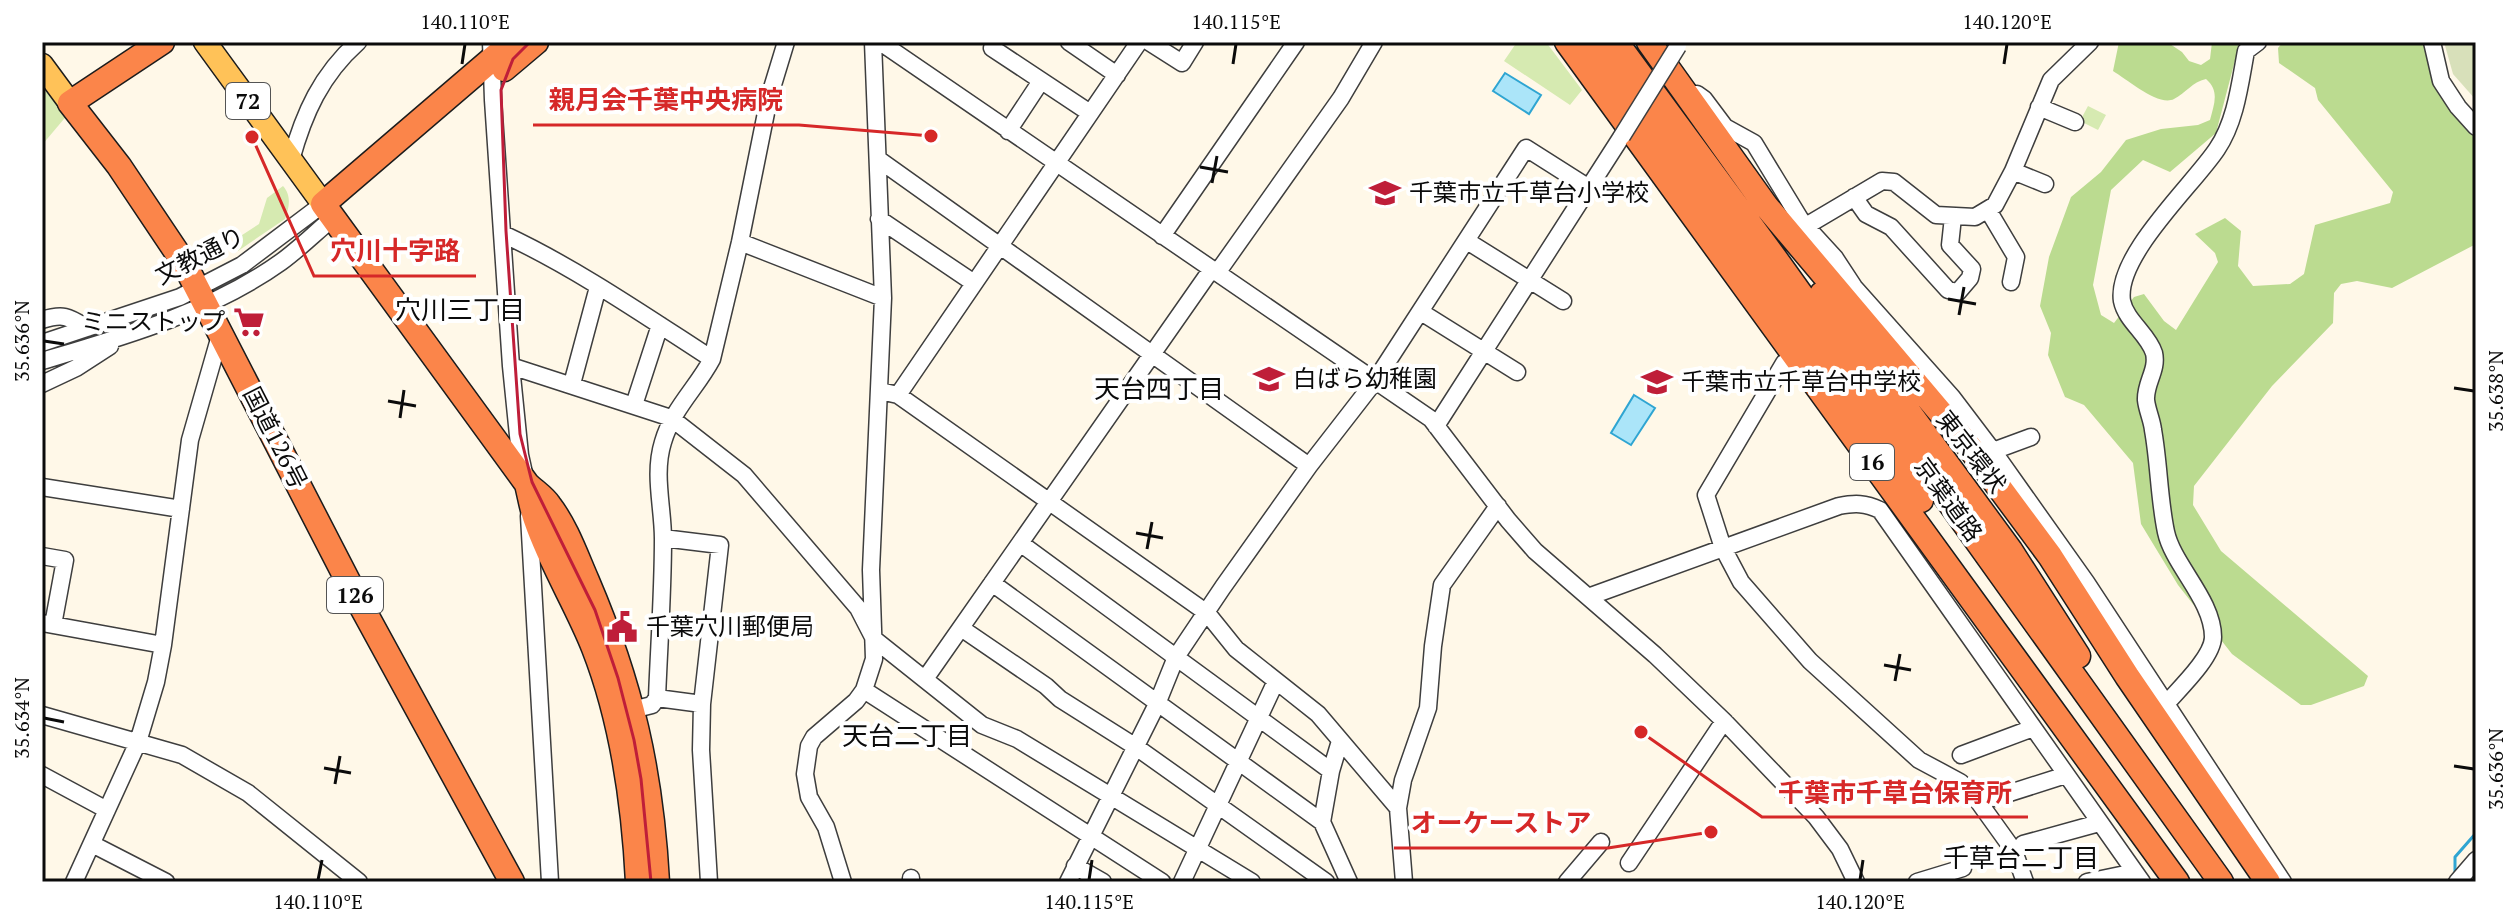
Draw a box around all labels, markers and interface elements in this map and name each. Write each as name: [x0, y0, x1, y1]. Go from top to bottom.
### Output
text: 140.110°E: [420, 8, 510, 35]
text: 140.115°E: [1191, 8, 1281, 35]
text: 140.120°E: [1962, 8, 2052, 35]
callout: 親月会千葉中央病院: [533, 75, 799, 125]
text: 親月会千葉中央病院: [549, 82, 783, 116]
road number: 72: [226, 83, 270, 119]
school or university icon: 千葉市立千草台小学校: [1368, 176, 1402, 210]
place label: 千葉市立千草台小学校: [1409, 176, 1649, 208]
street label: 文教通り: [150, 219, 250, 291]
callout: 穴川十字路: [314, 226, 476, 276]
text: 穴川十字路: [330, 233, 460, 267]
district label: 穴川三丁目: [395, 292, 525, 326]
text: 35.636°N: [8, 300, 35, 382]
place label: ミニストップ: [81, 305, 225, 337]
supermarket icon: ミニストップ: [232, 305, 266, 339]
text: 35.638°N: [2482, 350, 2509, 432]
school or university icon: 白ばら幼稚園: [1252, 362, 1286, 396]
place label: 白ばら幼稚園: [1293, 362, 1437, 394]
school or university icon: 千葉市立千草台中学校: [1640, 365, 1674, 399]
place label: 千葉市立千草台中学校: [1681, 365, 1921, 397]
district label: 天台四丁目: [1094, 371, 1224, 405]
street label: 国道126号: [237, 381, 315, 494]
street label: 東京環状: [1930, 404, 2014, 499]
road number: 16: [1850, 444, 1894, 480]
street label: 京葉道路: [1908, 451, 1990, 548]
road number: 126: [327, 577, 383, 613]
public building icon: 千葉穴川郵便局: [605, 610, 639, 644]
place label: 千葉穴川郵便局: [646, 610, 814, 642]
text: 35.634°N: [8, 677, 35, 759]
district label: 天台二丁目: [842, 718, 972, 752]
text: 35.636°N: [2482, 728, 2509, 810]
callout: 千葉市千草台保育所: [1762, 767, 2028, 817]
text: 千葉市千草台保育所: [1778, 775, 2012, 809]
callout: オーケーストア: [1394, 798, 1608, 848]
text: オーケーストア: [1411, 805, 1591, 839]
district label: 千草台二丁目: [1943, 840, 2099, 874]
text: 140.110°E: [273, 888, 363, 915]
text: 140.115°E: [1044, 888, 1134, 915]
text: 140.120°E: [1815, 888, 1905, 915]

